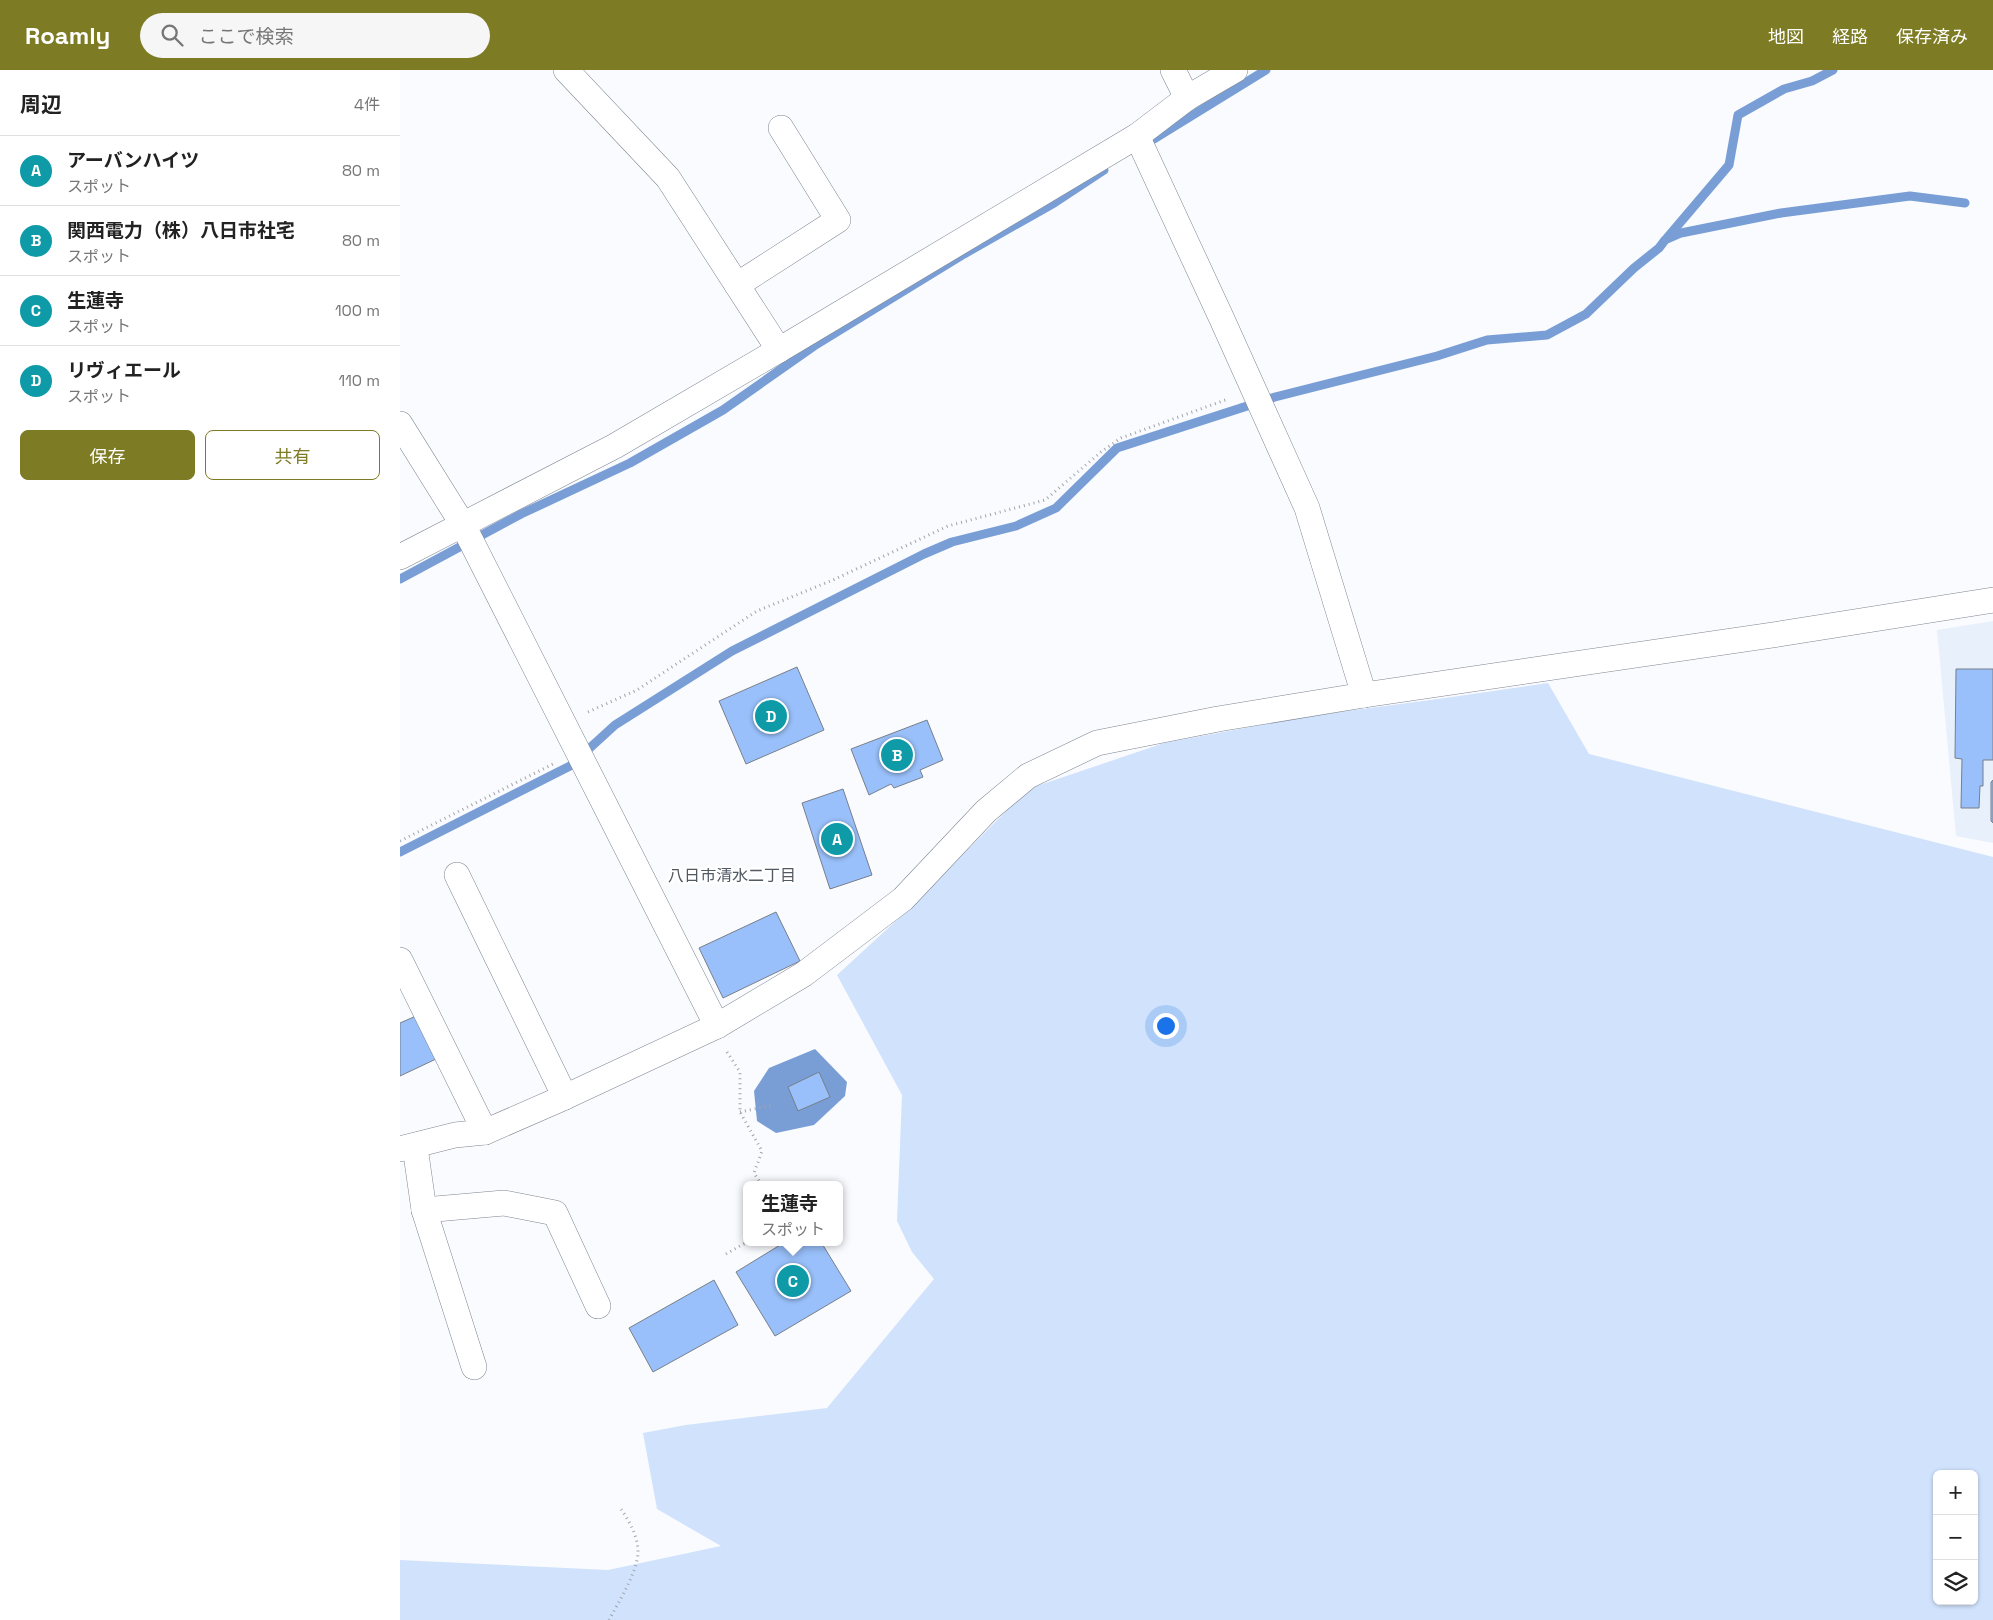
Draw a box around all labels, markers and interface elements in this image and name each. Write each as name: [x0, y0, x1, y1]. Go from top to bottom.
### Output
search box: [140, 13, 490, 58]
text: Roamly: [25, 20, 110, 51]
icon: search: [158, 21, 186, 49]
text: ここで検索: [198, 24, 293, 49]
text: 地図: [1768, 25, 1804, 48]
text: 経路: [1832, 25, 1868, 48]
text: 保存済み: [1896, 25, 1968, 48]
text: 周辺: [20, 91, 62, 118]
text: 4件: [354, 94, 380, 115]
text: アーバンハイツ: [67, 148, 199, 173]
text: A: [31, 160, 41, 181]
text: 80 m: [342, 160, 380, 181]
text: スポット: [67, 176, 131, 197]
text: 関西電力（株）八日市社宅: [67, 218, 295, 243]
text: B: [31, 230, 41, 251]
text: 80 m: [342, 230, 380, 251]
text: スポット: [67, 246, 131, 267]
text: 生蓮寺: [67, 288, 124, 313]
text: C: [31, 300, 41, 321]
text: 100 m: [335, 300, 380, 321]
text: スポット: [67, 316, 131, 337]
text: リヴィエール: [67, 358, 181, 383]
text: D: [31, 370, 41, 391]
text: 110 m: [338, 370, 380, 391]
text: スポット: [67, 386, 131, 407]
button: 保存: [20, 430, 195, 480]
button: 共有: [205, 430, 380, 480]
pin: D: [755, 697, 787, 735]
pin: B: [881, 736, 913, 774]
pin: A: [821, 820, 853, 858]
district label: 八日市清水二丁目: [668, 865, 796, 886]
your location: [1153, 1013, 1179, 1039]
popup: [743, 1181, 843, 1246]
text: 生蓮寺: [761, 1191, 818, 1216]
text: スポット: [761, 1219, 825, 1240]
pin: C: [777, 1262, 809, 1300]
map controls: [1933, 1470, 1978, 1605]
button: +: [1933, 1470, 1978, 1515]
button: −: [1933, 1515, 1978, 1560]
button: layers: [1933, 1560, 1978, 1605]

